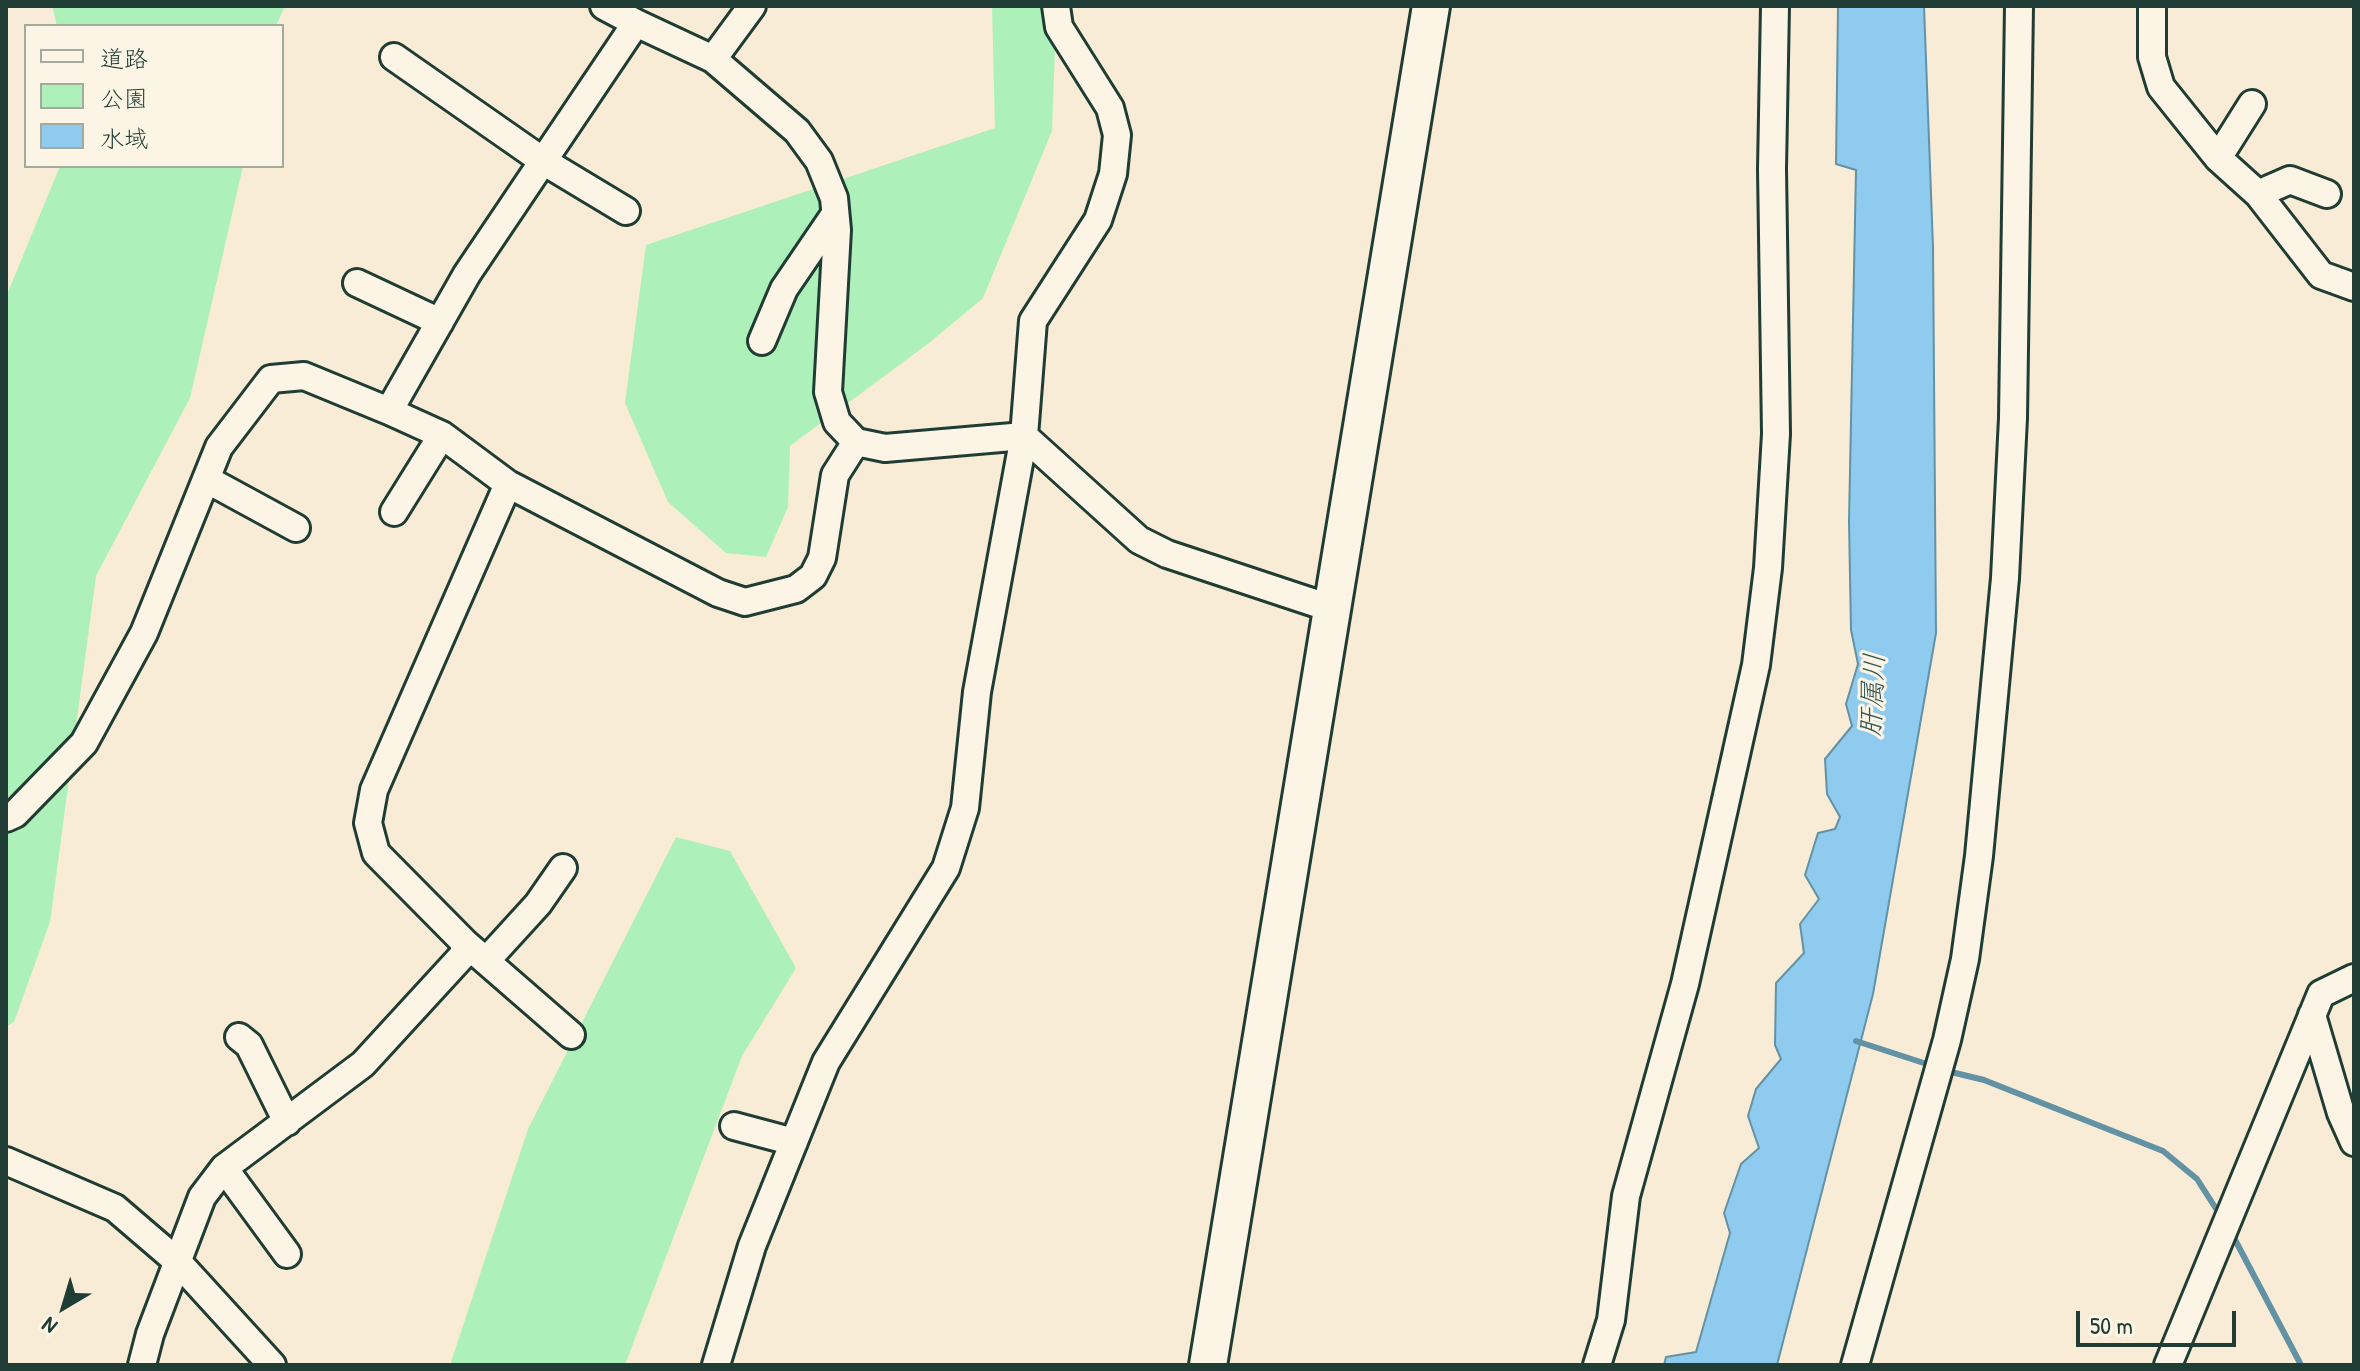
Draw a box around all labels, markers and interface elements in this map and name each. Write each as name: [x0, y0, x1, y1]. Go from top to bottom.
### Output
legend: [24, 24, 284, 168]
text: 道路: [100, 42, 148, 74]
text: 公園: [100, 82, 148, 114]
text: 水域: [100, 122, 148, 154]
water label: 肝属川: [1855, 652, 1893, 738]
north arrow: [24, 1267, 104, 1347]
scale bar: [2080, 1295, 2240, 1345]
text: 50 m: [2090, 1309, 2133, 1341]
text: N: [35, 1310, 63, 1341]

